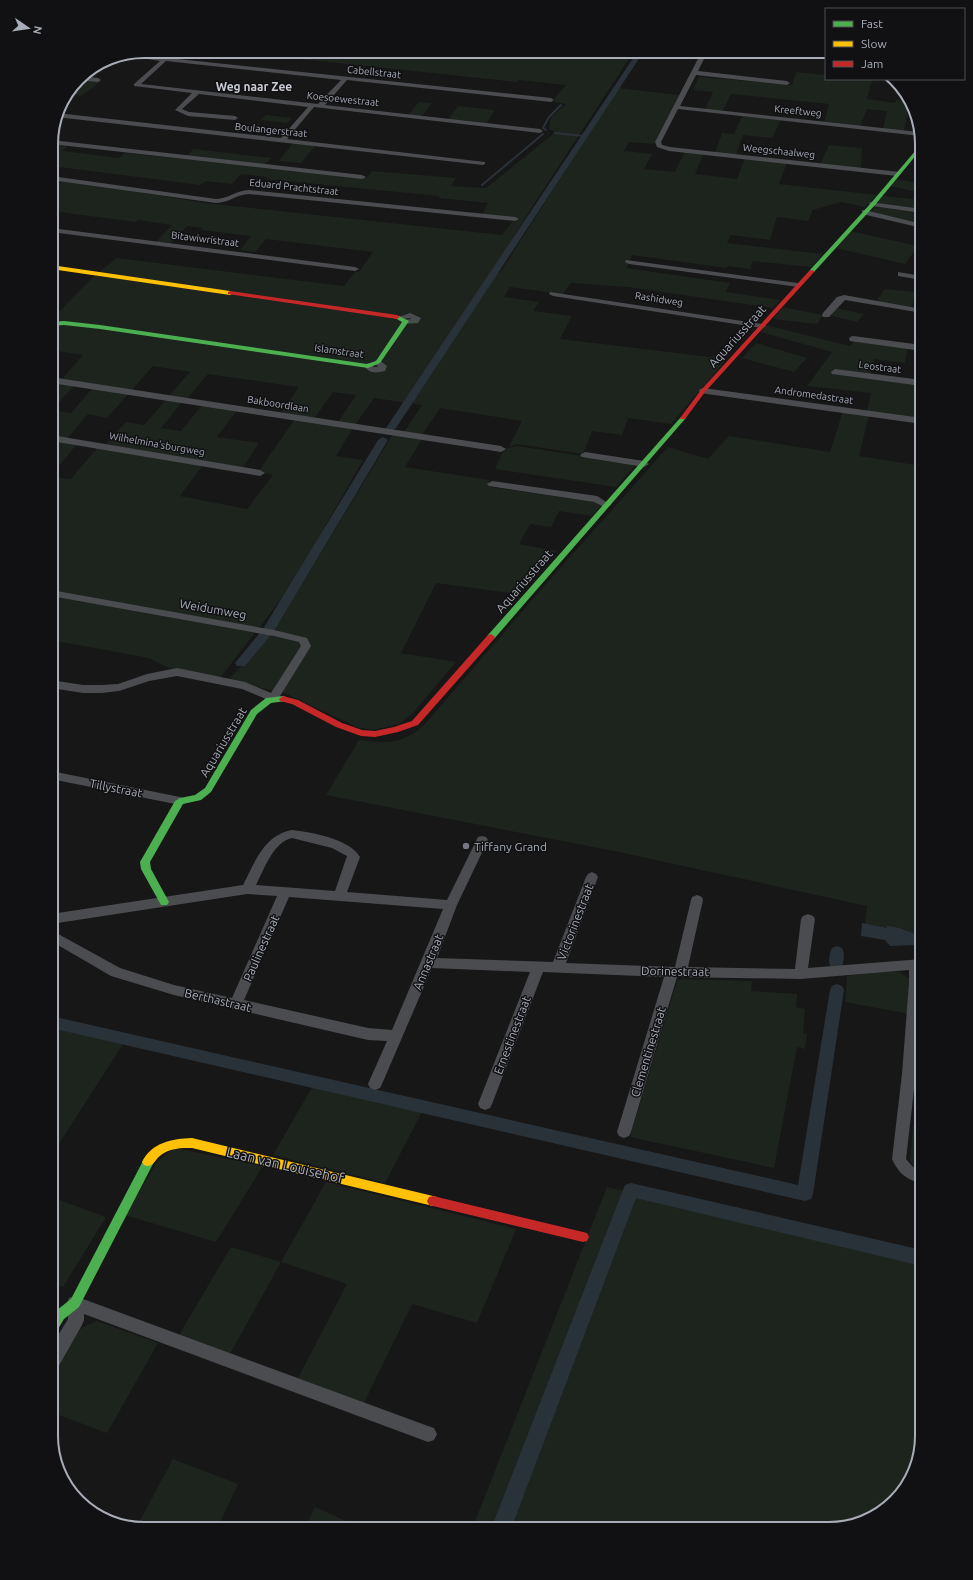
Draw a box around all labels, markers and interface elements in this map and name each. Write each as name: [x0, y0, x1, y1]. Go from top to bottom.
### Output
north arrow: [8, 8, 48, 48]
legend: [825, 8, 965, 80]
text: Fast: [861, 17, 883, 30]
text: N: [31, 25, 45, 36]
text: Slow: [861, 37, 887, 50]
text: Jam: [861, 57, 883, 70]
street label: Cabellstraat: [346, 64, 402, 80]
district label: Weg naar Zee: [216, 80, 292, 93]
street label: Koesoewestraat: [306, 90, 380, 108]
street label: Kreeftweg: [774, 103, 822, 119]
street label: Boulangerstraat: [234, 121, 308, 139]
street label: Weegschaalweg: [742, 142, 816, 160]
street label: Eduard Prachtstraat: [249, 177, 339, 197]
street label: Bitawiwristraat: [170, 229, 240, 249]
street label: Rashidweg: [634, 290, 684, 308]
street label: Aquariusstraat: [706, 302, 768, 370]
street label: Islamstraat: [314, 342, 364, 360]
street label: Leostraat: [858, 359, 902, 375]
street label: Andromedastraat: [774, 384, 854, 406]
street label: Bakboordlaan: [246, 394, 310, 414]
street label: Wilhelmina'sburgweg: [108, 430, 206, 458]
street label: Aquariusstraat: [493, 547, 555, 615]
street label: Weidumweg: [179, 597, 247, 621]
street label: Aquariusstraat: [197, 705, 249, 779]
street label: Tillystraat: [89, 777, 144, 800]
place label: Tiffany Grand: [474, 840, 547, 853]
marker: Tiffany Grand: [461, 841, 471, 851]
street label: Victorinestraat: [554, 882, 596, 962]
street label: Paulinestraat: [241, 913, 282, 983]
street label: Annastraat: [410, 932, 446, 992]
street label: Dorinestraat: [641, 964, 709, 978]
street label: Berthastraat: [183, 986, 253, 1014]
street label: Ernestinestraat: [491, 994, 533, 1076]
street label: Clementinestraat: [628, 1005, 668, 1099]
street label: Laan van Louisehof: [225, 1144, 346, 1186]

